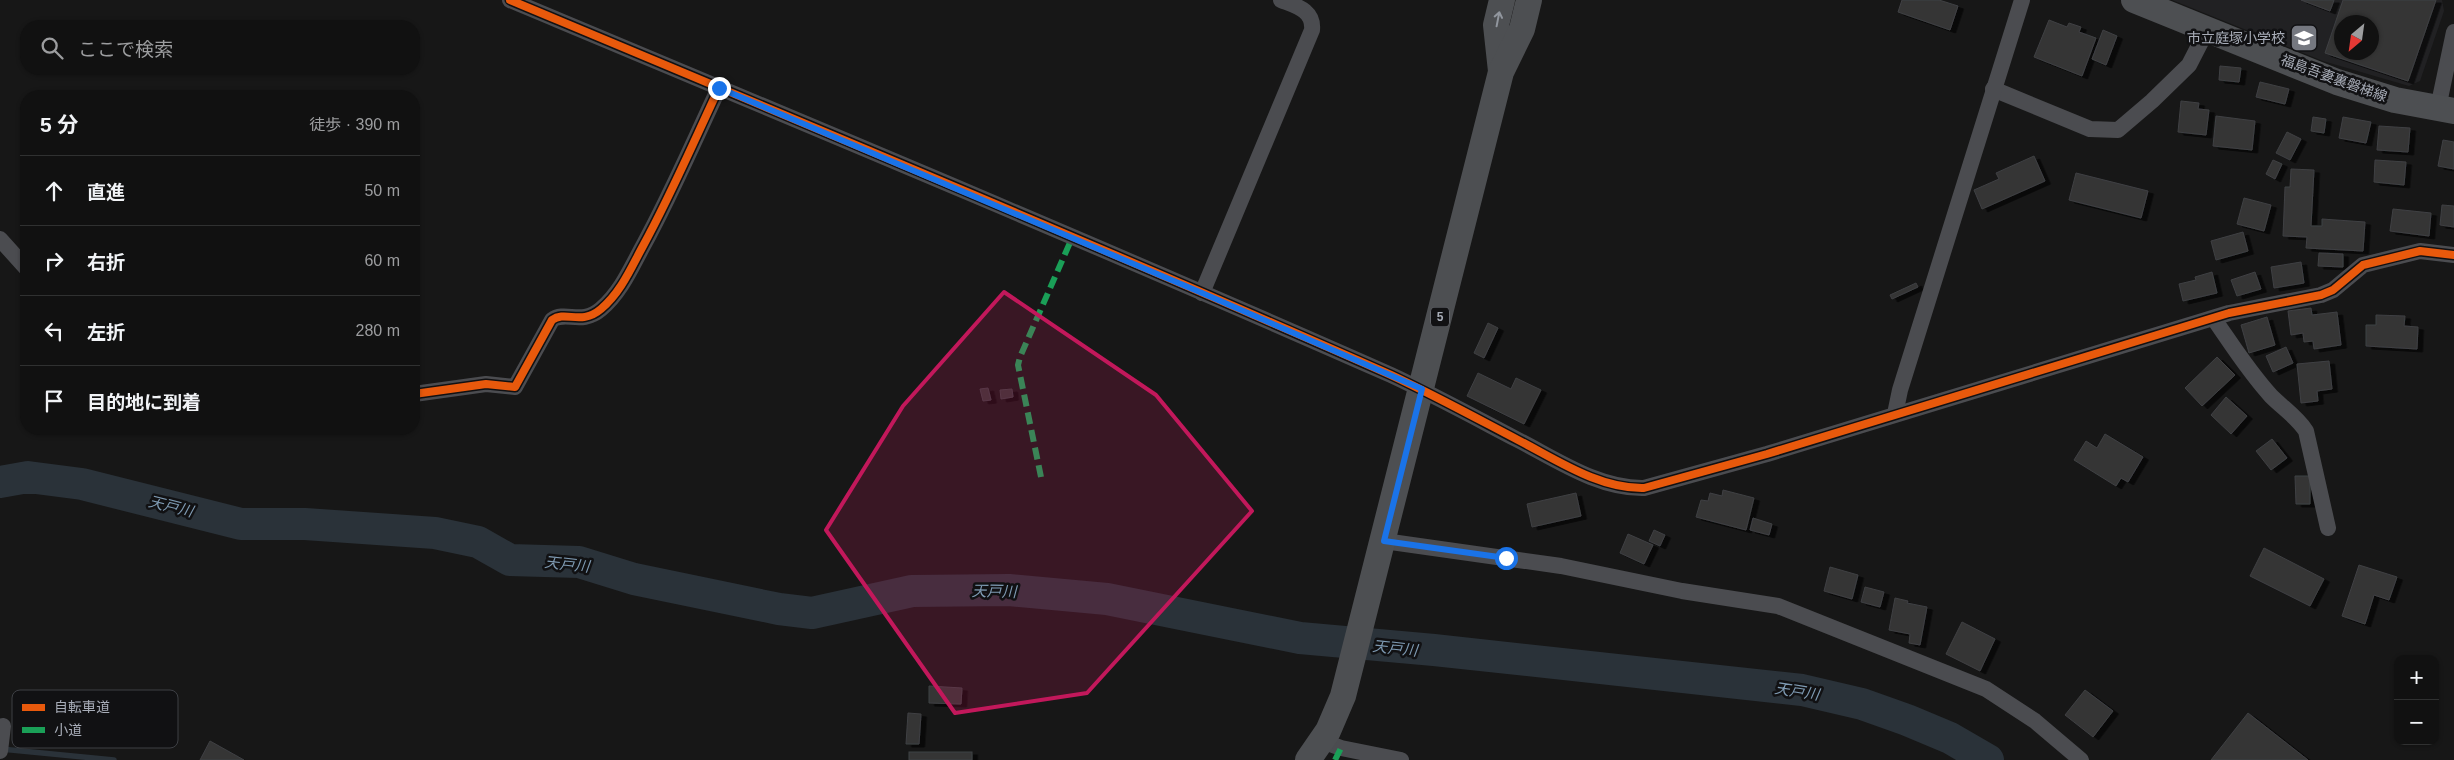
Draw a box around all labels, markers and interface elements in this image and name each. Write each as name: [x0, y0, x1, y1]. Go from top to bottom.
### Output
one-way arrow: [1494, 11, 1503, 27]
north arrow: [2334, 15, 2379, 60]
search box: [20, 20, 420, 75]
school or university icon: 市立庭塚小学校: [2289, 23, 2319, 53]
place label: 市立庭塚小学校: [2187, 30, 2285, 46]
icon: search: [38, 34, 66, 62]
text: ここで検索: [78, 39, 173, 60]
street label: 福島吾妻裏磐梯線: [2279, 51, 2389, 105]
route end: [708, 77, 731, 100]
text: 5 分: [40, 113, 79, 136]
text: 徒歩 · 390 m: [309, 116, 400, 133]
icon: ahead: [40, 177, 68, 205]
text: 直進: [87, 182, 125, 203]
text: 50 m: [364, 182, 400, 199]
icon: right: [40, 247, 68, 275]
text: 右折: [87, 252, 125, 273]
text: 60 m: [364, 252, 400, 269]
road number: 5: [1431, 308, 1449, 326]
icon: left: [40, 317, 68, 345]
text: 左折: [87, 322, 125, 343]
text: 280 m: [356, 322, 400, 339]
icon: arrive: [40, 387, 68, 415]
text: 目的地に到着: [87, 392, 201, 413]
water label: 天戸川: [147, 492, 197, 520]
route start: [1495, 547, 1518, 570]
water label: 天戸川: [544, 553, 592, 575]
water label: 天戸川: [971, 582, 1019, 600]
water label: 天戸川: [1372, 637, 1420, 659]
map controls: [2394, 655, 2439, 745]
button: +: [2394, 655, 2439, 700]
water label: 天戸川: [1773, 679, 1823, 703]
legend: [12, 690, 178, 748]
text: 自転車道: [54, 699, 110, 715]
button: −: [2394, 700, 2439, 745]
text: 小道: [54, 722, 82, 738]

